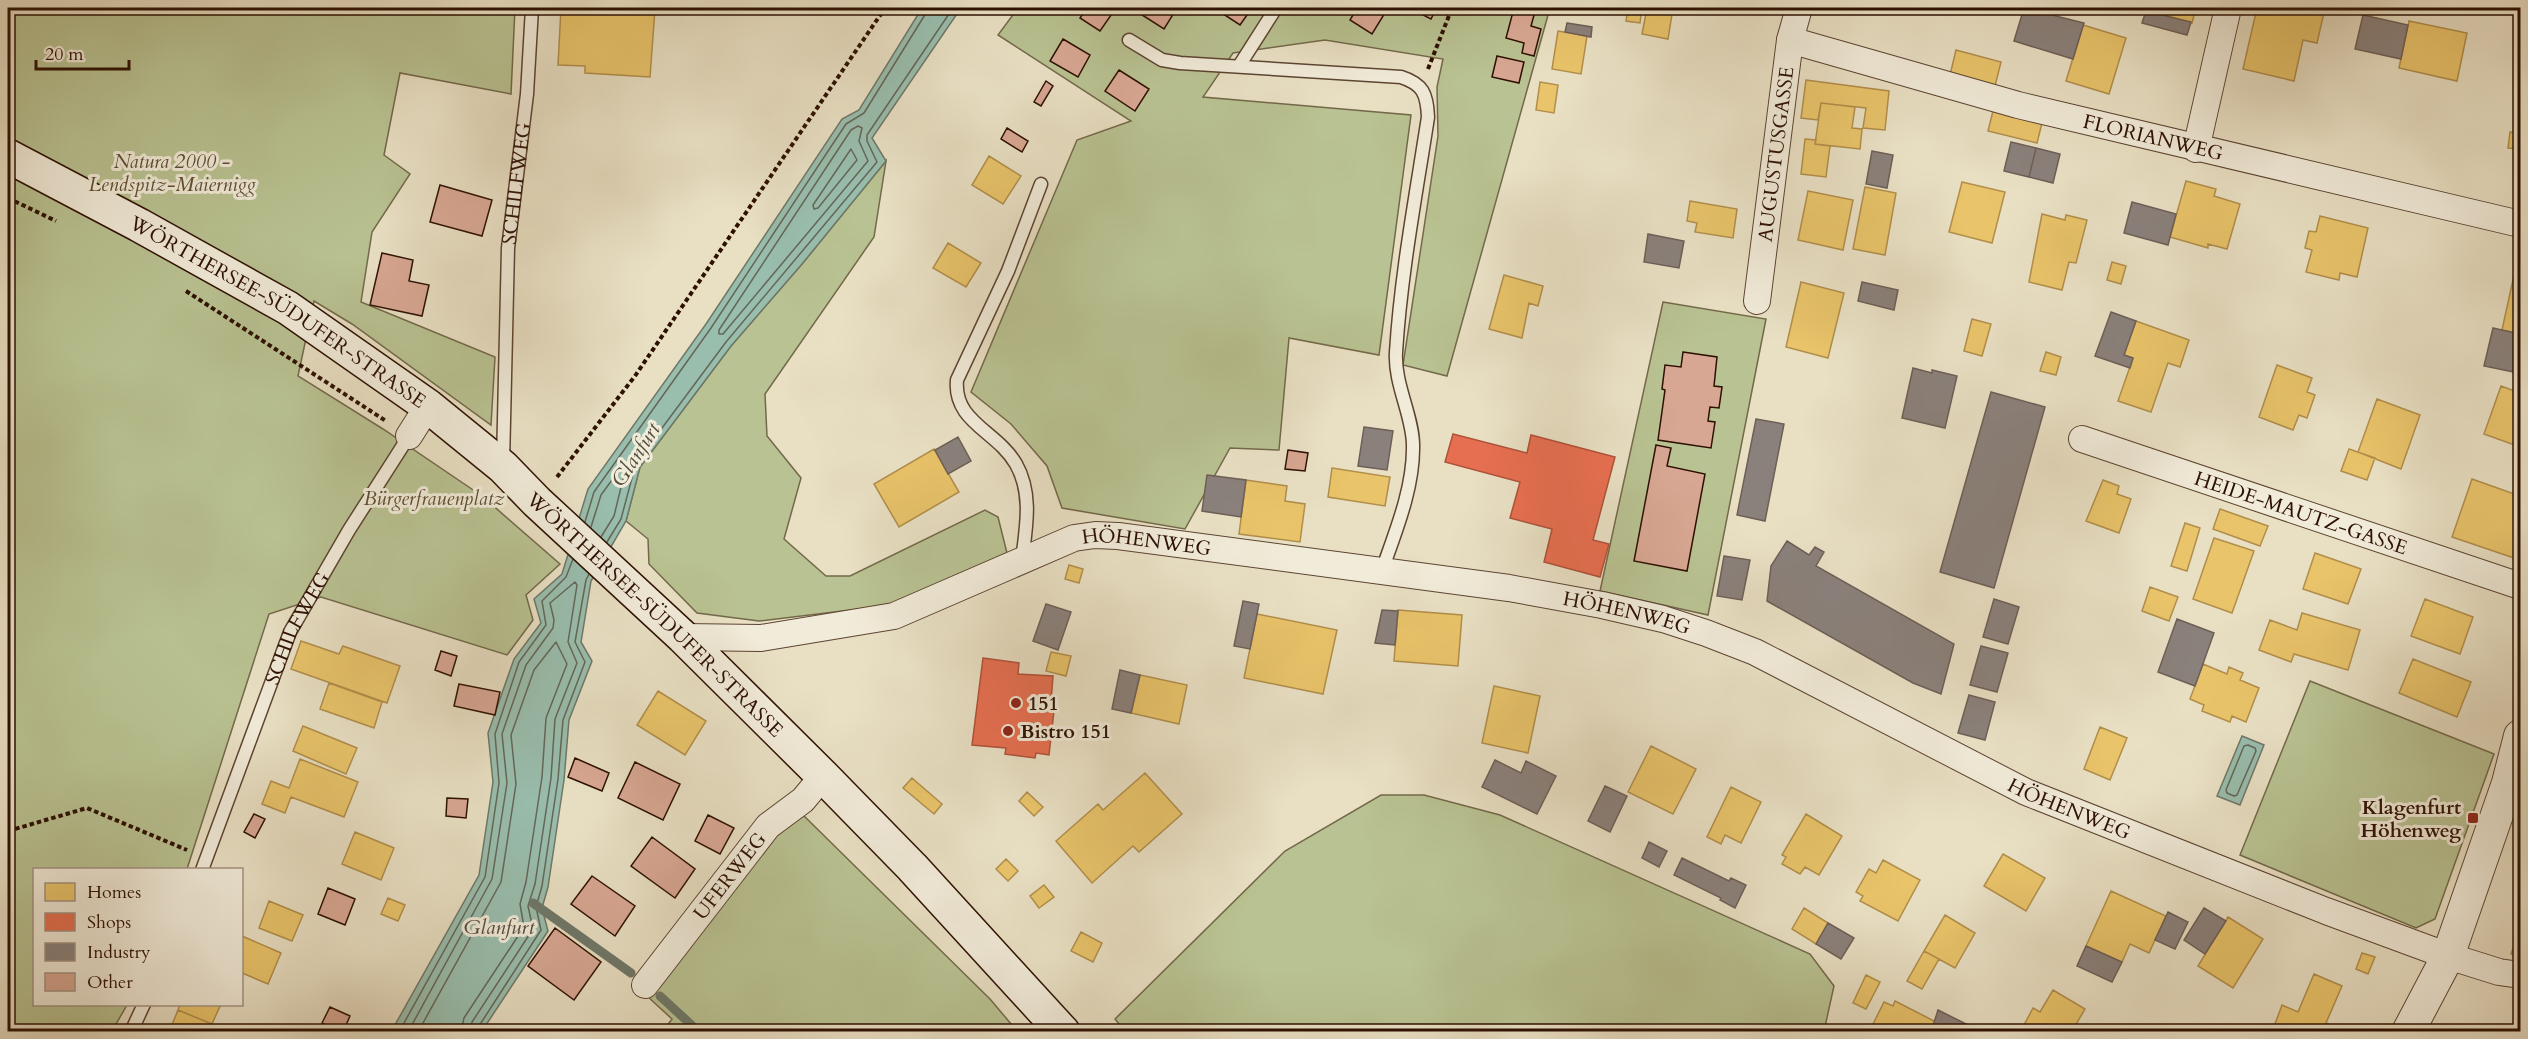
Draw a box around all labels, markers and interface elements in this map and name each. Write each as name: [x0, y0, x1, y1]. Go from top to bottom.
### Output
scale bar: [36, 33, 129, 71]
text: 20 m: [45, 42, 84, 67]
street label: AUGUSTUSGASSE: [1751, 65, 1800, 243]
street label: FLORIANWEG: [2080, 107, 2226, 167]
street label: SCHILFWEG: [495, 121, 537, 246]
park label: Natura 2000 - Lendspitz-Maiernigg: [88, 148, 256, 198]
street label: WÖRTHERSEE-SÜDUFER-STRASSE: [124, 209, 432, 414]
water label: Glanfurt: [605, 417, 668, 493]
street label: HEIDE-MAUTZ-GASSE: [2191, 464, 2411, 561]
park label: Bürgerfrauenplatz: [363, 485, 505, 512]
street label: WÖRTHERSEE-SÜDUFER-STRASSE: [520, 485, 790, 743]
street label: HÖHENWEG: [1080, 521, 1213, 562]
street label: SCHILFWEG: [258, 567, 336, 688]
street label: HÖHENWEG: [1561, 585, 1694, 641]
place label: 151: [1028, 690, 1059, 717]
marker: 151: [1009, 696, 1023, 710]
place label: Bistro 151: [1020, 718, 1111, 745]
marker: Bistro 151: [1001, 724, 1015, 738]
street label: HÖHENWEG: [2003, 771, 2135, 846]
place label: Klagenfurt Höhenweg: [2361, 794, 2461, 844]
marker: Klagenfurt Höhenweg: [2466, 811, 2480, 825]
street label: UFERWEG: [687, 826, 772, 925]
legend: [33, 868, 243, 1006]
text: Homes: [87, 880, 141, 905]
text: Shops: [87, 910, 131, 935]
water label: Glanfurt: [464, 913, 535, 942]
text: Industry: [87, 940, 151, 965]
text: Other: [87, 970, 133, 995]

